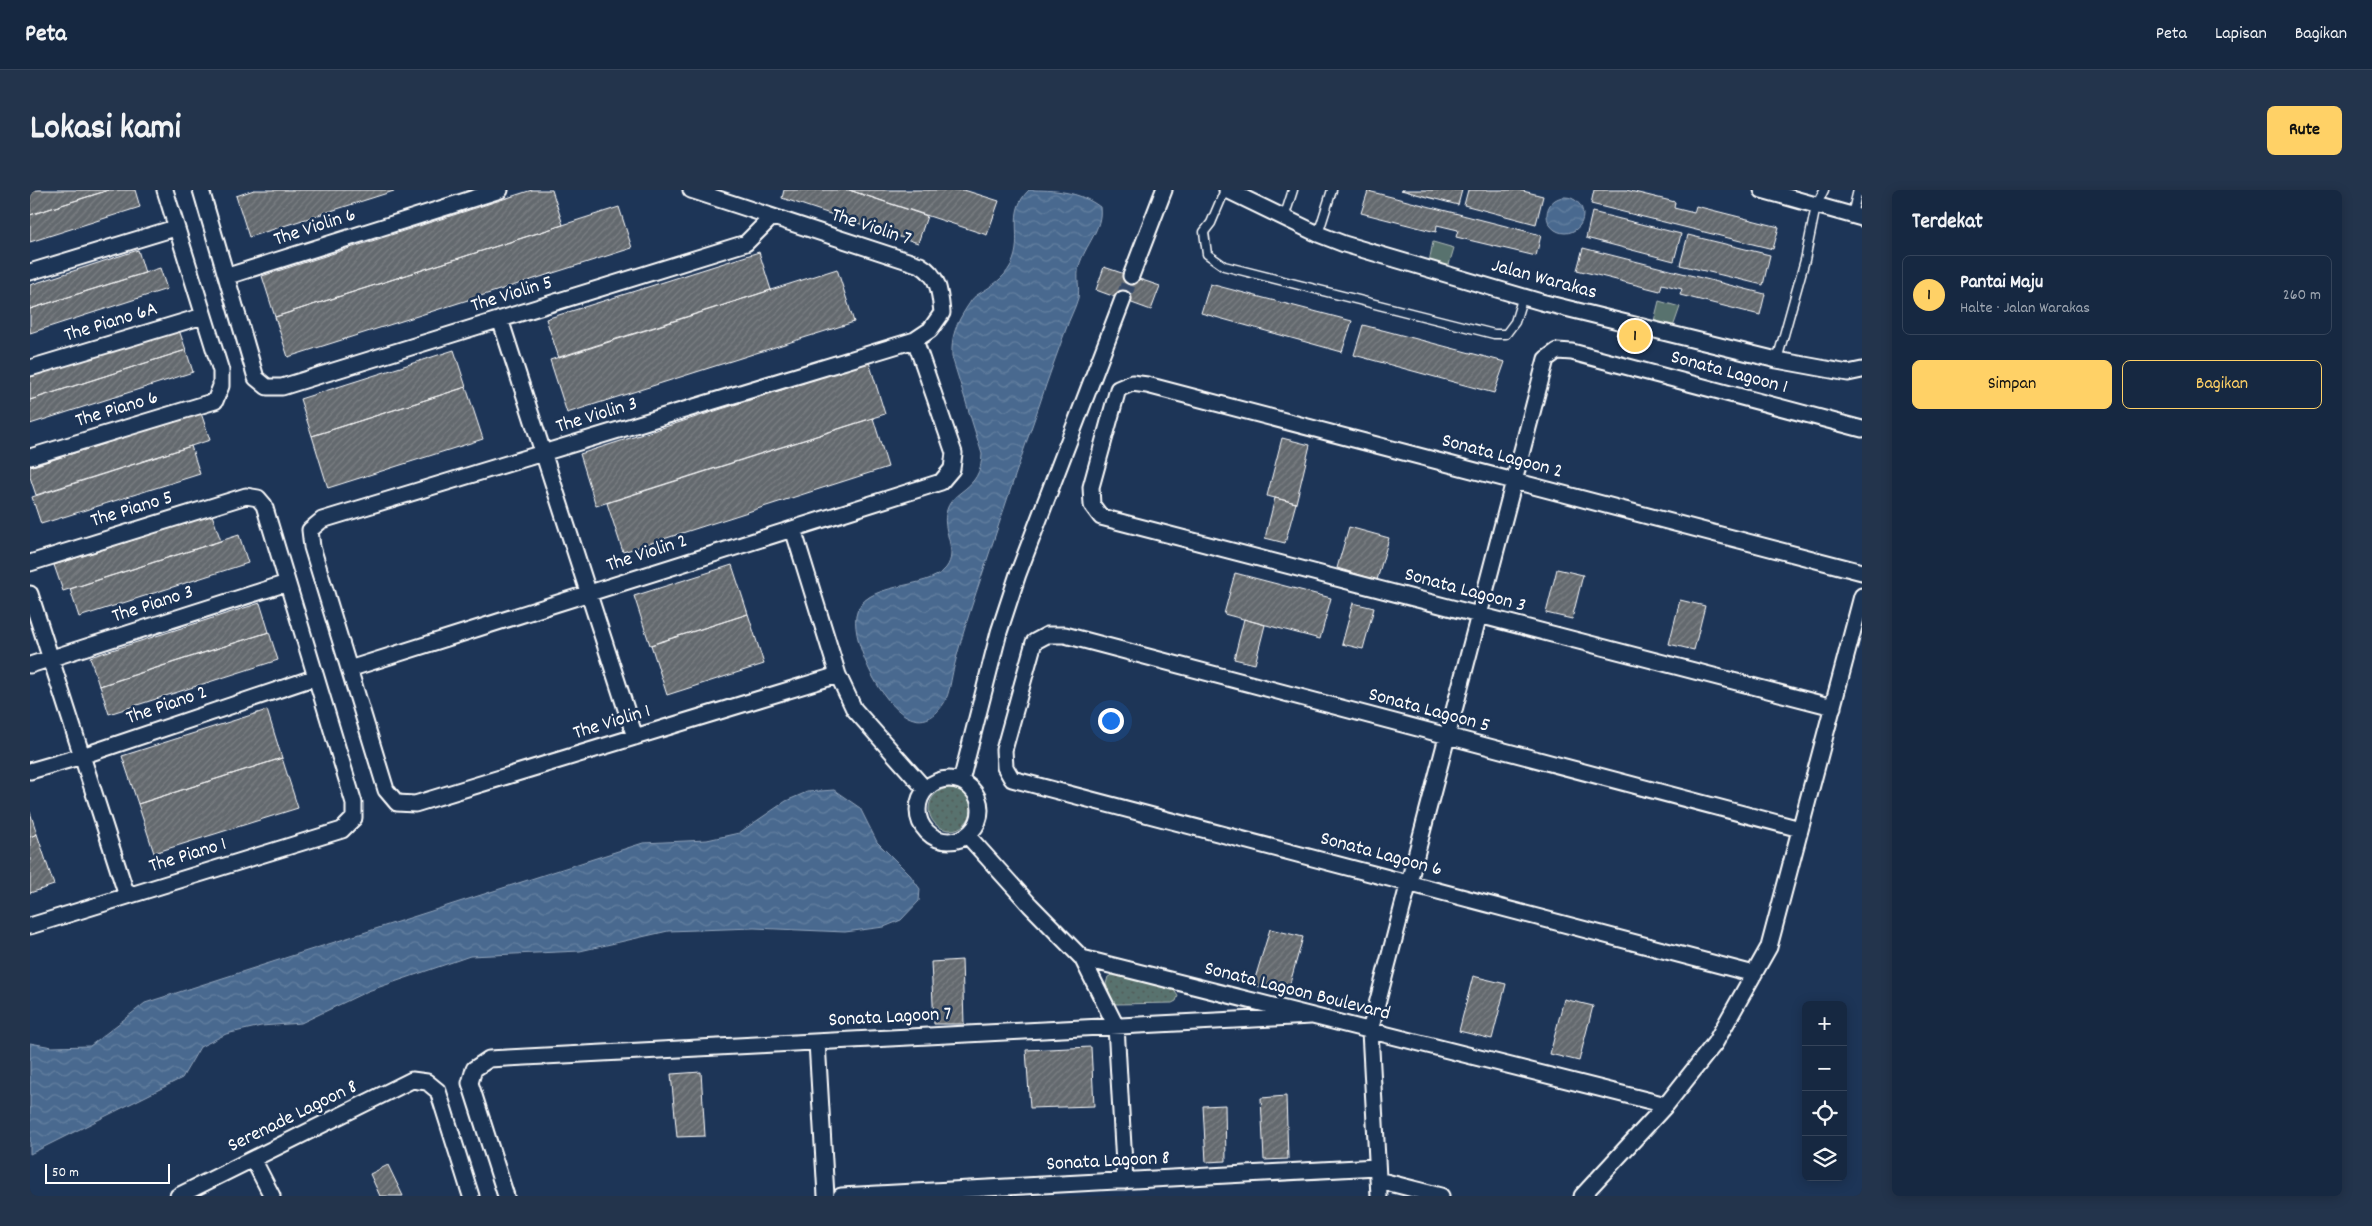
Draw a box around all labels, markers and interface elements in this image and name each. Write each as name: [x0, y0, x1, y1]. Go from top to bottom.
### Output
text: Peta: [25, 18, 67, 52]
text: Peta: [2156, 22, 2187, 47]
text: Lapisan: [2215, 22, 2267, 47]
text: Bagikan: [2295, 22, 2347, 47]
text: Lokasi kami: [30, 105, 181, 155]
button: Rute: [2267, 106, 2342, 155]
street label: The Violin 6: [270, 202, 360, 254]
street label: The Violin 7: [827, 202, 915, 254]
text: Terdekat: [1912, 208, 1983, 238]
street label: Jalan Warakas: [1488, 252, 1600, 308]
street label: The Violin 5: [468, 269, 556, 321]
text: Pantai Maju: [1960, 270, 2043, 297]
text: 1: [1927, 284, 1931, 307]
text: 260 m: [2283, 284, 2321, 307]
street label: The Piano 6A: [61, 296, 161, 350]
text: Halte · Jalan Warakas: [1960, 297, 2090, 320]
pin: 1: [1619, 317, 1651, 355]
street label: Sonata Lagoon 1: [1667, 344, 1791, 402]
button: Simpan: [1912, 360, 2112, 409]
button: Bagikan: [2122, 360, 2322, 409]
street label: The Piano 6: [72, 384, 162, 436]
street label: The Violin 3: [553, 390, 641, 442]
street label: Sonata Lagoon 2: [1438, 427, 1566, 487]
street label: The Piano 5: [87, 484, 177, 536]
street label: The Violin 2: [603, 528, 691, 580]
street label: Sonata Lagoon 3: [1401, 561, 1529, 621]
street label: The Piano 3: [109, 579, 197, 631]
street label: The Piano 2: [123, 679, 211, 733]
street label: Sonata Lagoon 5: [1365, 681, 1493, 741]
street label: The Violin 1: [570, 698, 654, 748]
your location: [1098, 708, 1124, 734]
street label: Sonata Lagoon 6: [1317, 825, 1445, 885]
street label: The Piano 1: [146, 831, 230, 881]
street label: Sonata Lagoon Boulevard: [1201, 955, 1393, 1029]
street label: Sonata Lagoon 7: [828, 1001, 952, 1035]
map controls: [1802, 1001, 1847, 1181]
button: +: [1802, 1001, 1847, 1046]
button: −: [1802, 1046, 1847, 1091]
street label: Serenade Lagoon 8: [223, 1073, 363, 1161]
button: locate: [1802, 1091, 1847, 1136]
button: layers: [1802, 1136, 1847, 1181]
street label: Sonata Lagoon 8: [1046, 1145, 1170, 1179]
scale bar: [45, 1161, 170, 1184]
text: 50 m: [52, 1163, 79, 1183]

